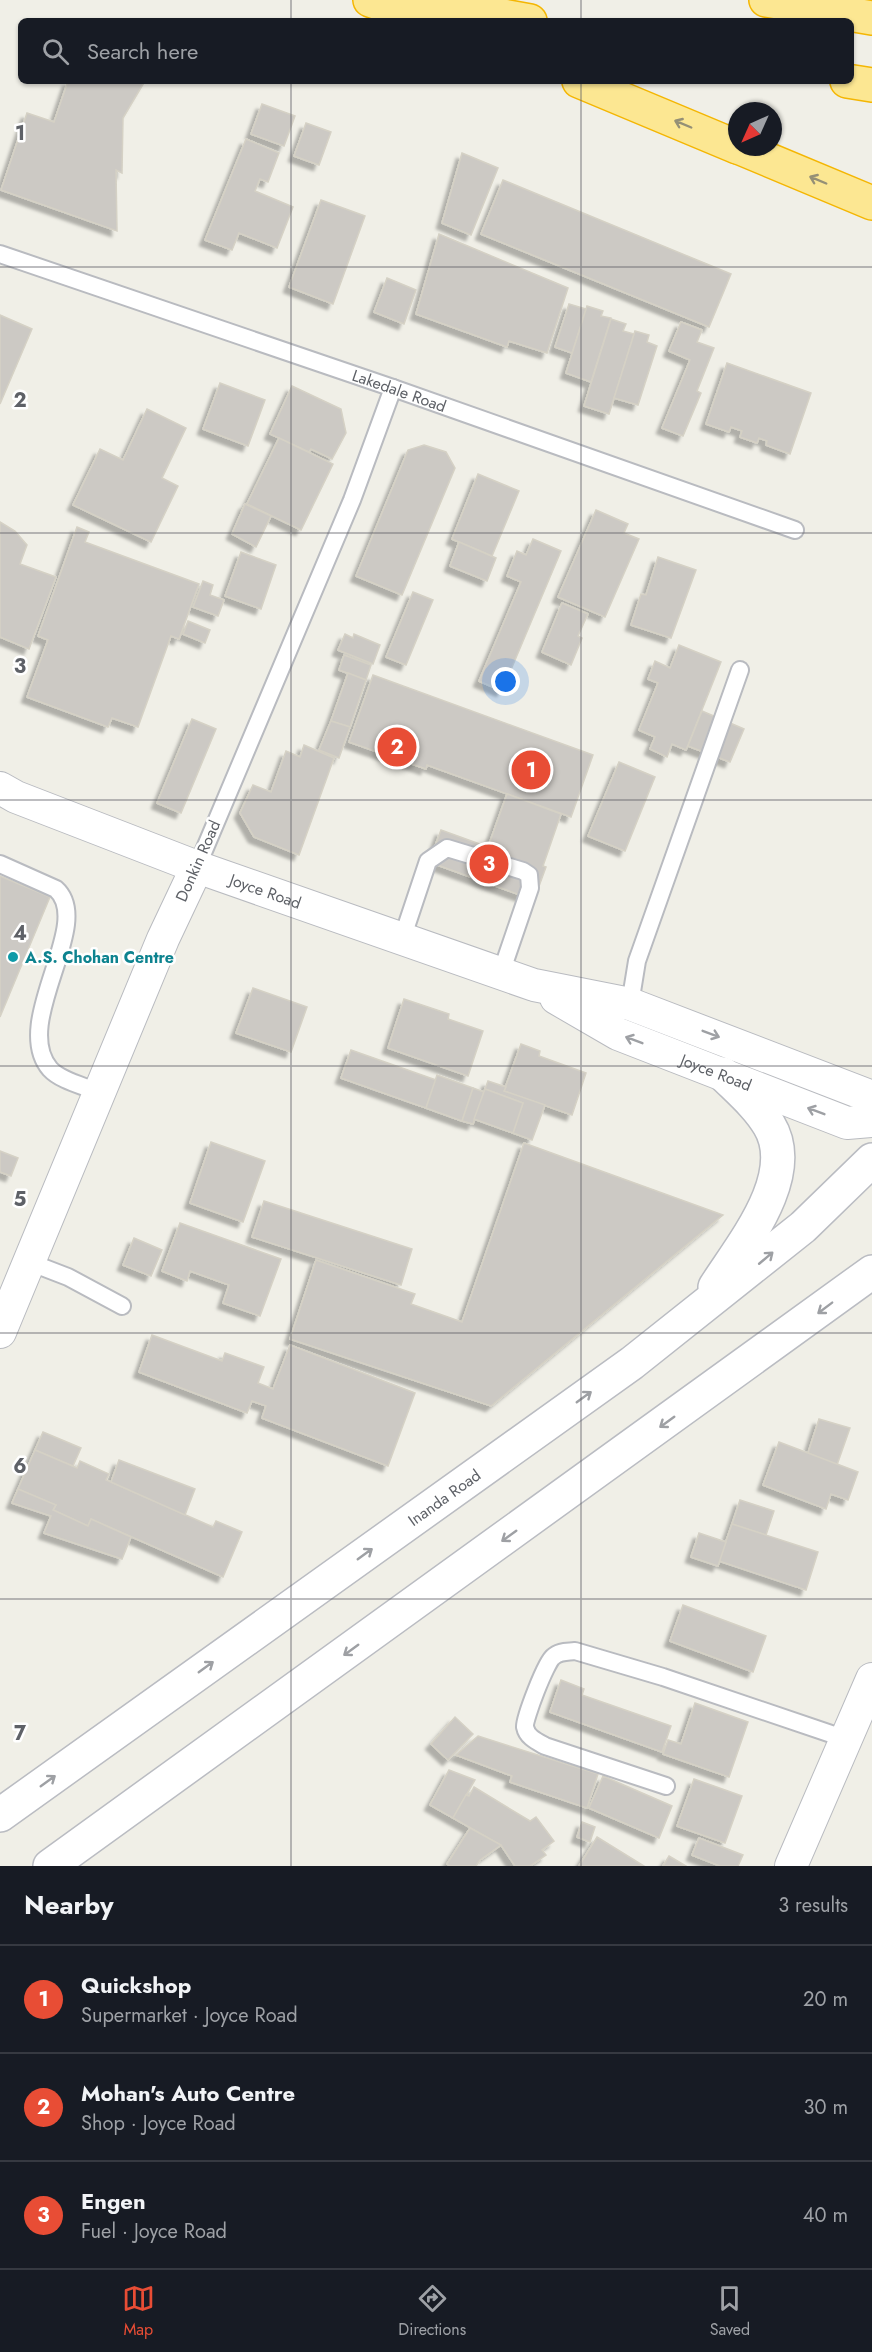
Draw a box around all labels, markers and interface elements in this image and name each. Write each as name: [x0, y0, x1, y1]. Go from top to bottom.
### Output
search box: [18, 18, 854, 84]
icon: search: [39, 35, 72, 68]
text: Search here: [87, 35, 198, 67]
north arrow: [728, 102, 782, 156]
one-way arrow: [674, 118, 693, 129]
text: 1: [15, 119, 25, 148]
one-way arrow: [809, 174, 828, 185]
street label: Lakedale Road: [349, 363, 449, 417]
text: 2: [13, 386, 27, 415]
text: 3: [14, 652, 26, 681]
your location: [491, 667, 520, 696]
pin: 2: [378, 724, 416, 770]
pin: 1: [512, 748, 550, 792]
street label: Donkin Road: [170, 817, 226, 905]
pin: 3: [470, 842, 508, 886]
street label: Joyce Road: [225, 867, 304, 914]
text: 4: [13, 919, 27, 948]
place label: A.S. Chohan Centre: [24, 946, 174, 969]
marker: A.S. Chohan Centre: [6, 950, 20, 964]
one-way arrow: [701, 1030, 720, 1041]
one-way arrow: [625, 1034, 644, 1045]
street label: Joyce Road: [675, 1047, 755, 1096]
one-way arrow: [807, 1104, 826, 1115]
text: 5: [14, 1185, 27, 1214]
one-way arrow: [758, 1251, 774, 1264]
one-way arrow: [818, 1302, 834, 1314]
one-way arrow: [575, 1391, 591, 1403]
one-way arrow: [660, 1416, 676, 1428]
text: 6: [13, 1452, 27, 1481]
street label: Inanda Road: [403, 1463, 485, 1531]
one-way arrow: [502, 1530, 518, 1542]
one-way arrow: [356, 1548, 372, 1560]
one-way arrow: [343, 1644, 359, 1656]
one-way arrow: [198, 1661, 214, 1673]
text: 7: [14, 1719, 27, 1748]
one-way arrow: [39, 1775, 55, 1787]
text: Nearby: [24, 1886, 113, 1924]
text: 3 results: [778, 1891, 848, 1920]
text: Quickshop: [81, 1969, 191, 2001]
text: 1: [38, 1985, 49, 2014]
text: 20 m: [803, 1985, 848, 2014]
text: Supermarket · Joyce Road: [81, 2001, 298, 2030]
text: Mohan's Auto Centre: [81, 2077, 295, 2109]
text: 2: [37, 2093, 50, 2122]
text: 30 m: [803, 2093, 848, 2122]
text: Shop · Joyce Road: [81, 2109, 236, 2138]
text: Engen: [81, 2185, 146, 2217]
text: 3: [37, 2201, 50, 2230]
text: 40 m: [803, 2201, 848, 2230]
text: Fuel · Joyce Road: [81, 2217, 227, 2246]
tab: Map: [122, 2282, 155, 2341]
tab: Directions: [398, 2282, 466, 2341]
tab: Saved: [710, 2282, 750, 2341]

